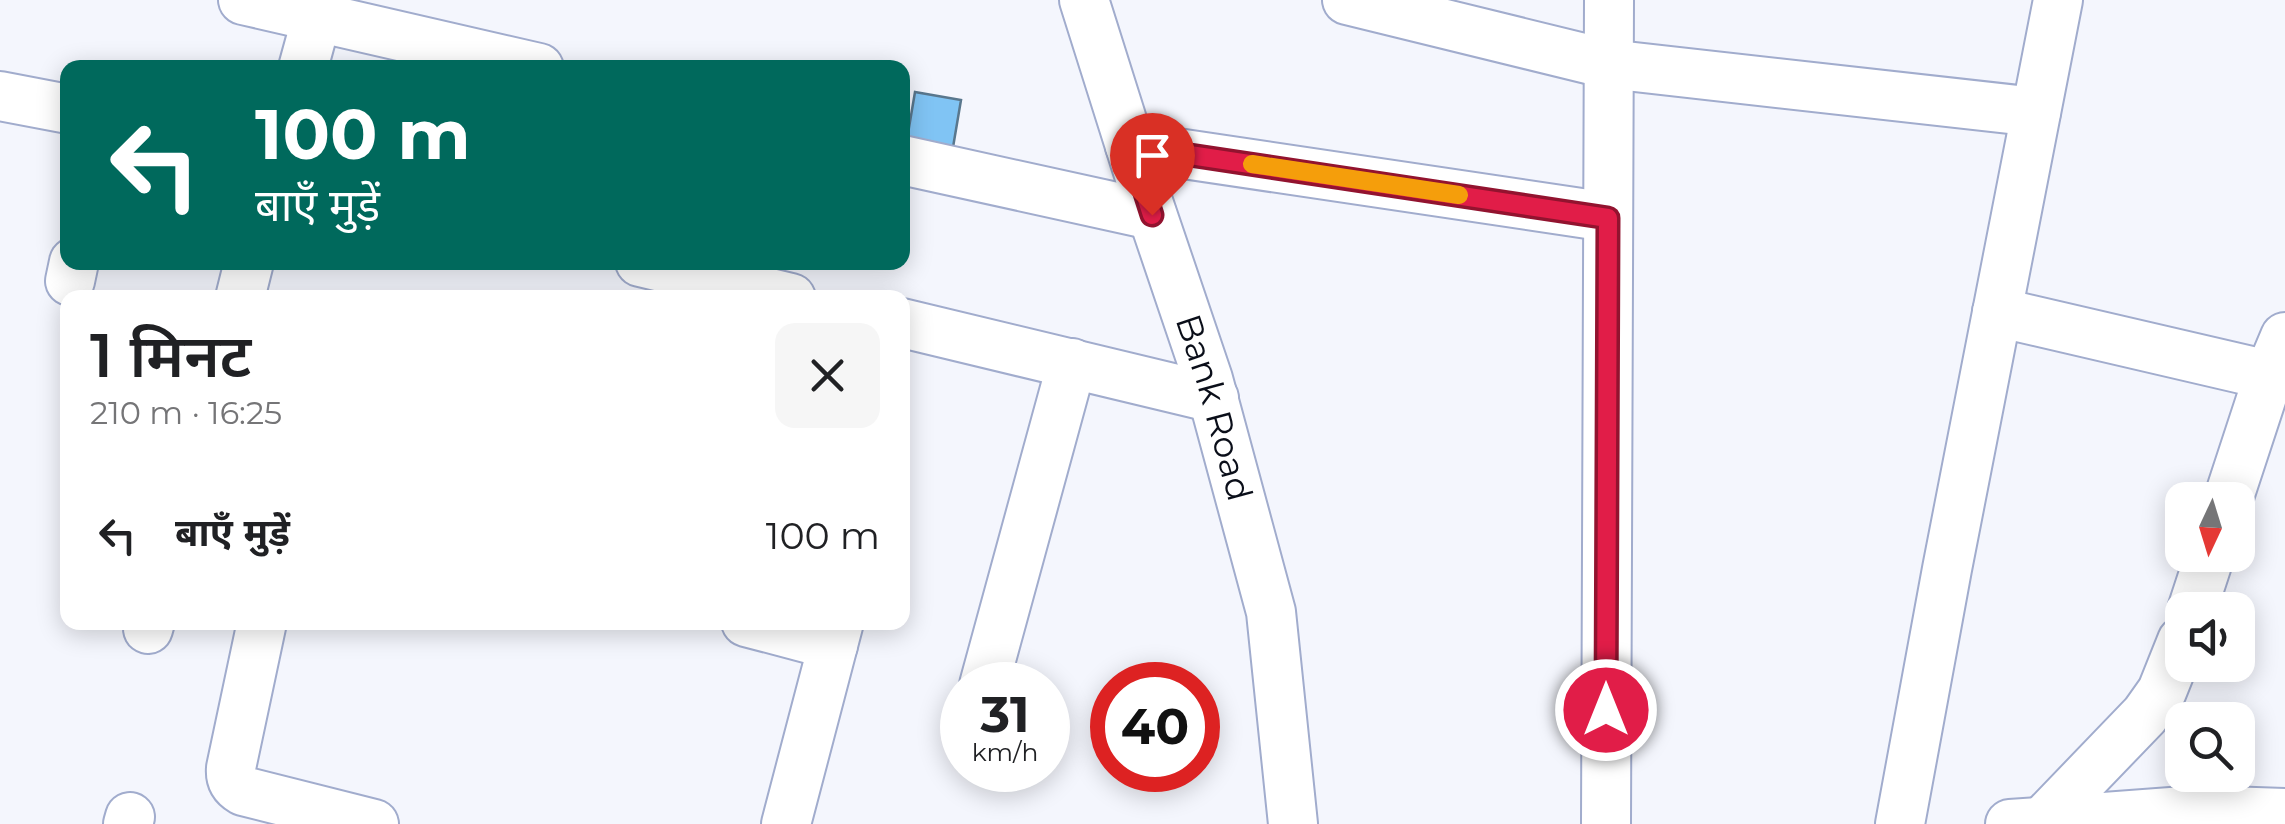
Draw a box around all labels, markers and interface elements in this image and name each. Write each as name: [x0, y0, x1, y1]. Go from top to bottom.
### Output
text: 100 m: [255, 91, 471, 177]
icon: left: [90, 100, 220, 230]
pin: [1110, 113, 1195, 216]
icon: arrive: [1125, 128, 1180, 183]
text: बाएँ मुड़ें: [255, 177, 380, 232]
street label: Bank Road: [1167, 309, 1262, 506]
text: 1 मिनट: [90, 319, 251, 392]
button: close: [775, 323, 880, 428]
text: 210 m · 16:25: [90, 393, 282, 432]
north arrow: [2165, 482, 2255, 572]
map controls: [2165, 482, 2255, 792]
icon: left: [90, 508, 145, 563]
text: बाएँ मुड़ें: [175, 509, 290, 556]
text: 100 m: [766, 512, 880, 559]
button: sound: [2165, 592, 2255, 682]
position arrow: [1554, 658, 1658, 762]
speed limit sign: 40: [1090, 662, 1220, 792]
text: 31: [980, 684, 1030, 745]
button: search: [2165, 702, 2255, 792]
text: km/h: [972, 737, 1038, 767]

